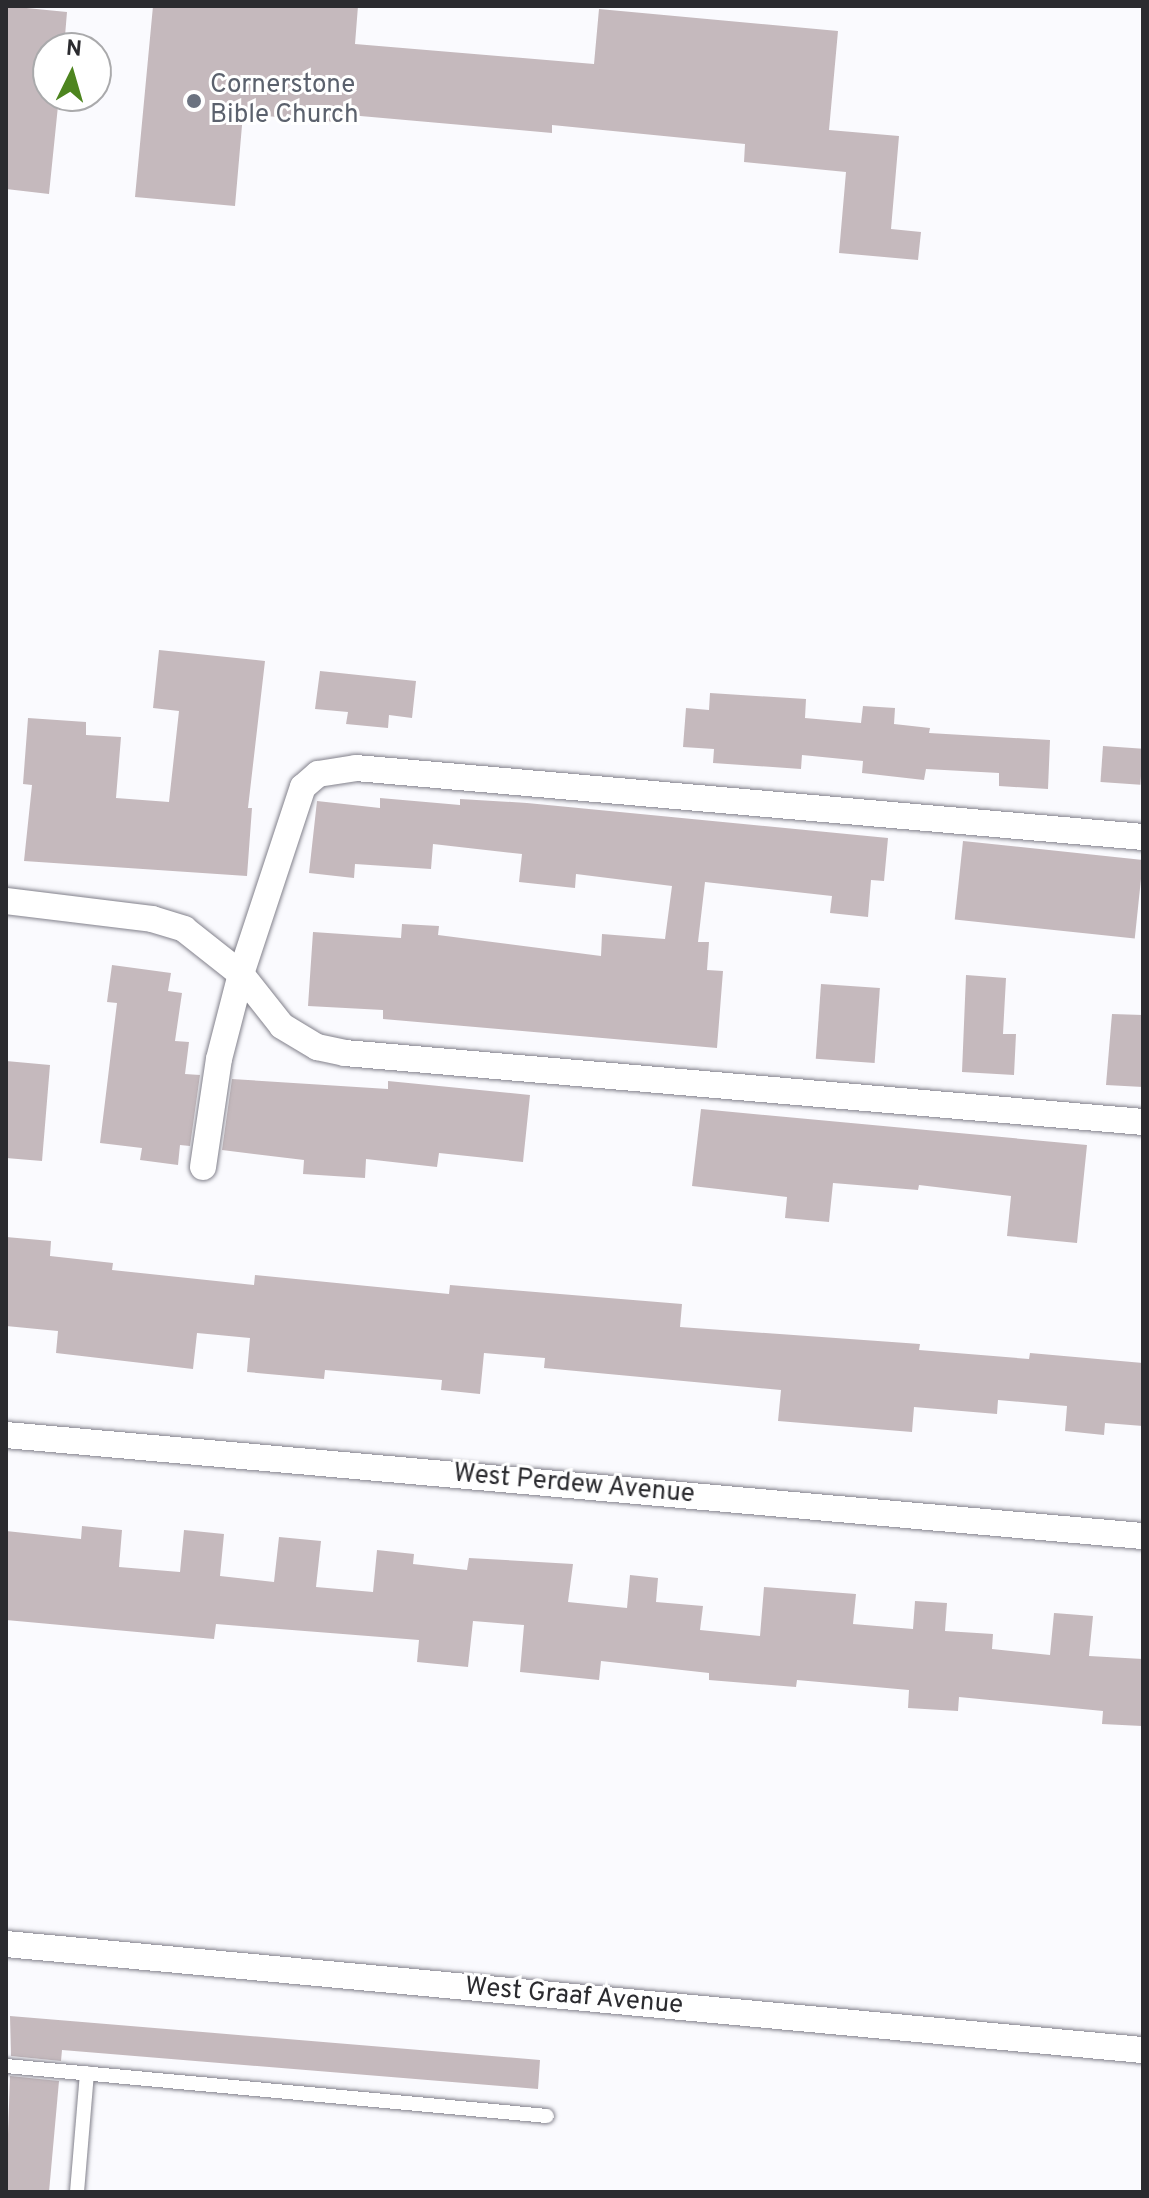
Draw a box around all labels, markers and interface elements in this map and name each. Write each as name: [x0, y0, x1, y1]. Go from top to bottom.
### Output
north arrow: [32, 32, 112, 112]
text: N: [65, 35, 83, 64]
place label: Cornerstone Bible Church: [210, 70, 359, 132]
marker: Cornerstone Bible Church: [185, 92, 203, 110]
street label: West Perdew Avenue: [452, 1459, 696, 1511]
street label: West Graaf Avenue: [463, 1972, 685, 2022]

